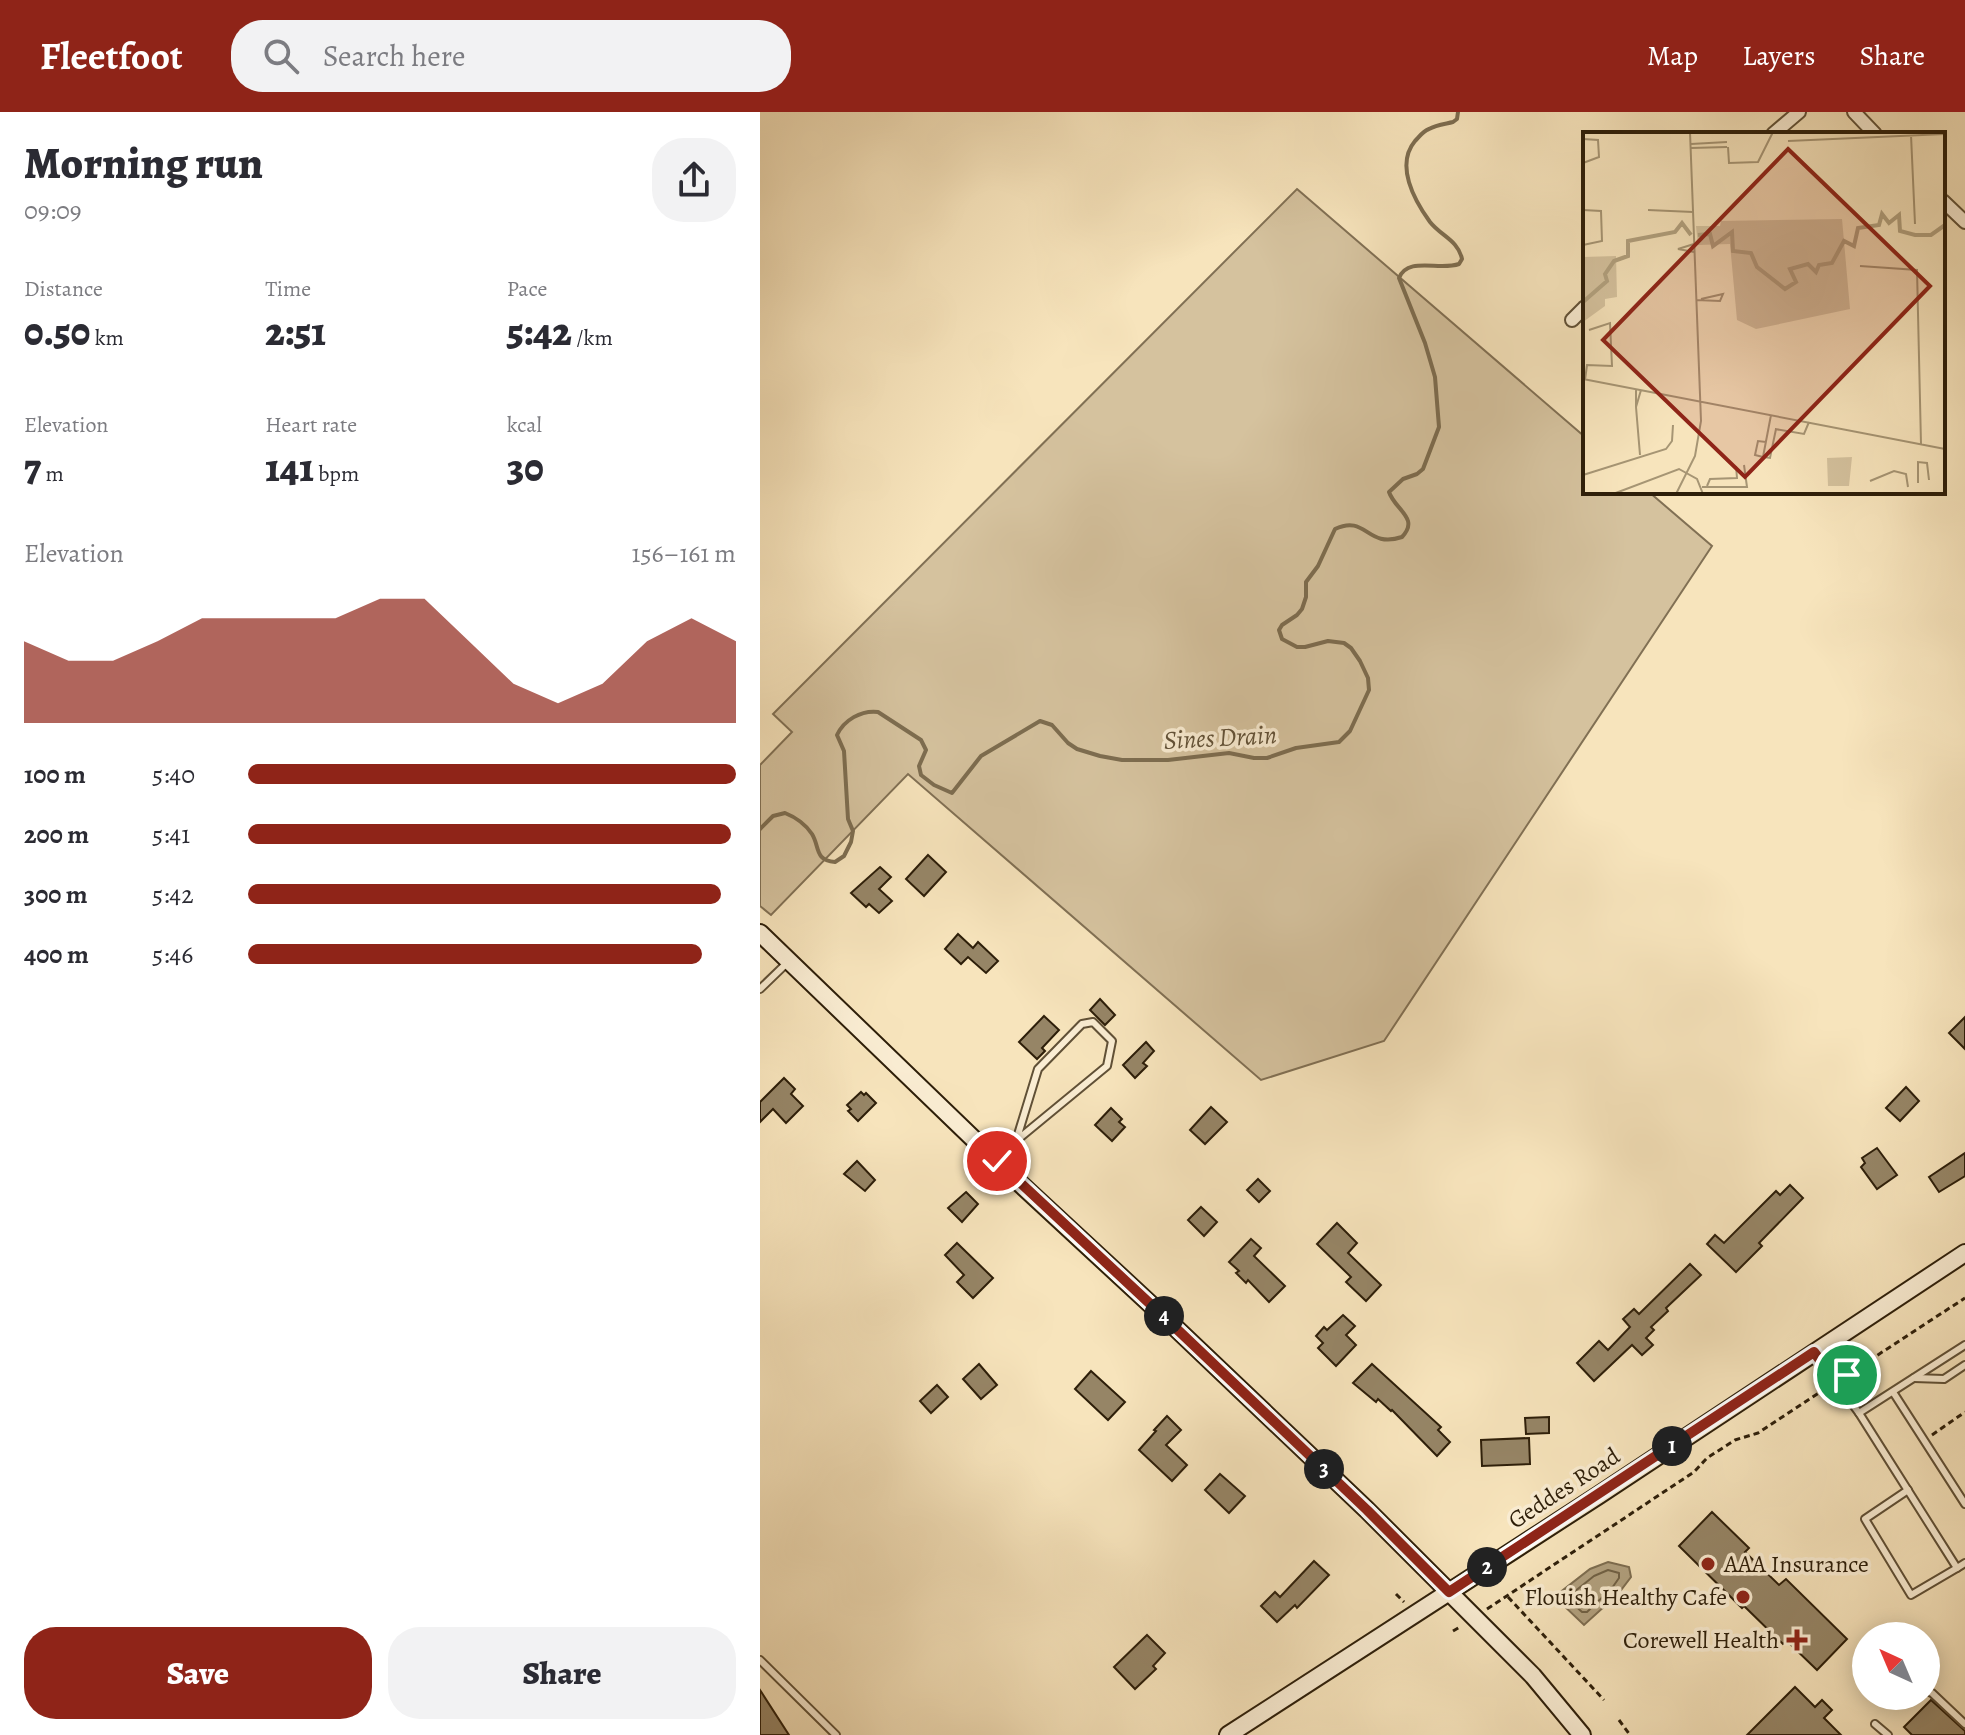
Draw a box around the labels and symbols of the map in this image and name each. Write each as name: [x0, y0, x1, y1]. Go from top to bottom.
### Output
inset map: [1583, 132, 1945, 494]
water label: Sines Drain: [1163, 717, 1277, 758]
pin: [963, 1127, 1031, 1195]
pin: 4: [1144, 1296, 1184, 1336]
pin: [1813, 1341, 1881, 1409]
pin: 1: [1652, 1426, 1692, 1466]
street label: Geddes Road: [1502, 1440, 1626, 1536]
pin: 3: [1304, 1449, 1344, 1489]
pin: 2: [1467, 1547, 1507, 1587]
place label: AAA Insurance: [1723, 1548, 1869, 1580]
marker: AAA Insurance: [1699, 1555, 1717, 1573]
place label: Flouish Healthy Cafe: [1524, 1581, 1727, 1613]
marker: Flouish Healthy Cafe: [1734, 1588, 1752, 1606]
north arrow: [1852, 1622, 1940, 1710]
place label: Corewell Health: [1623, 1624, 1779, 1656]
marker: Corewell Health: [1786, 1629, 1808, 1651]

